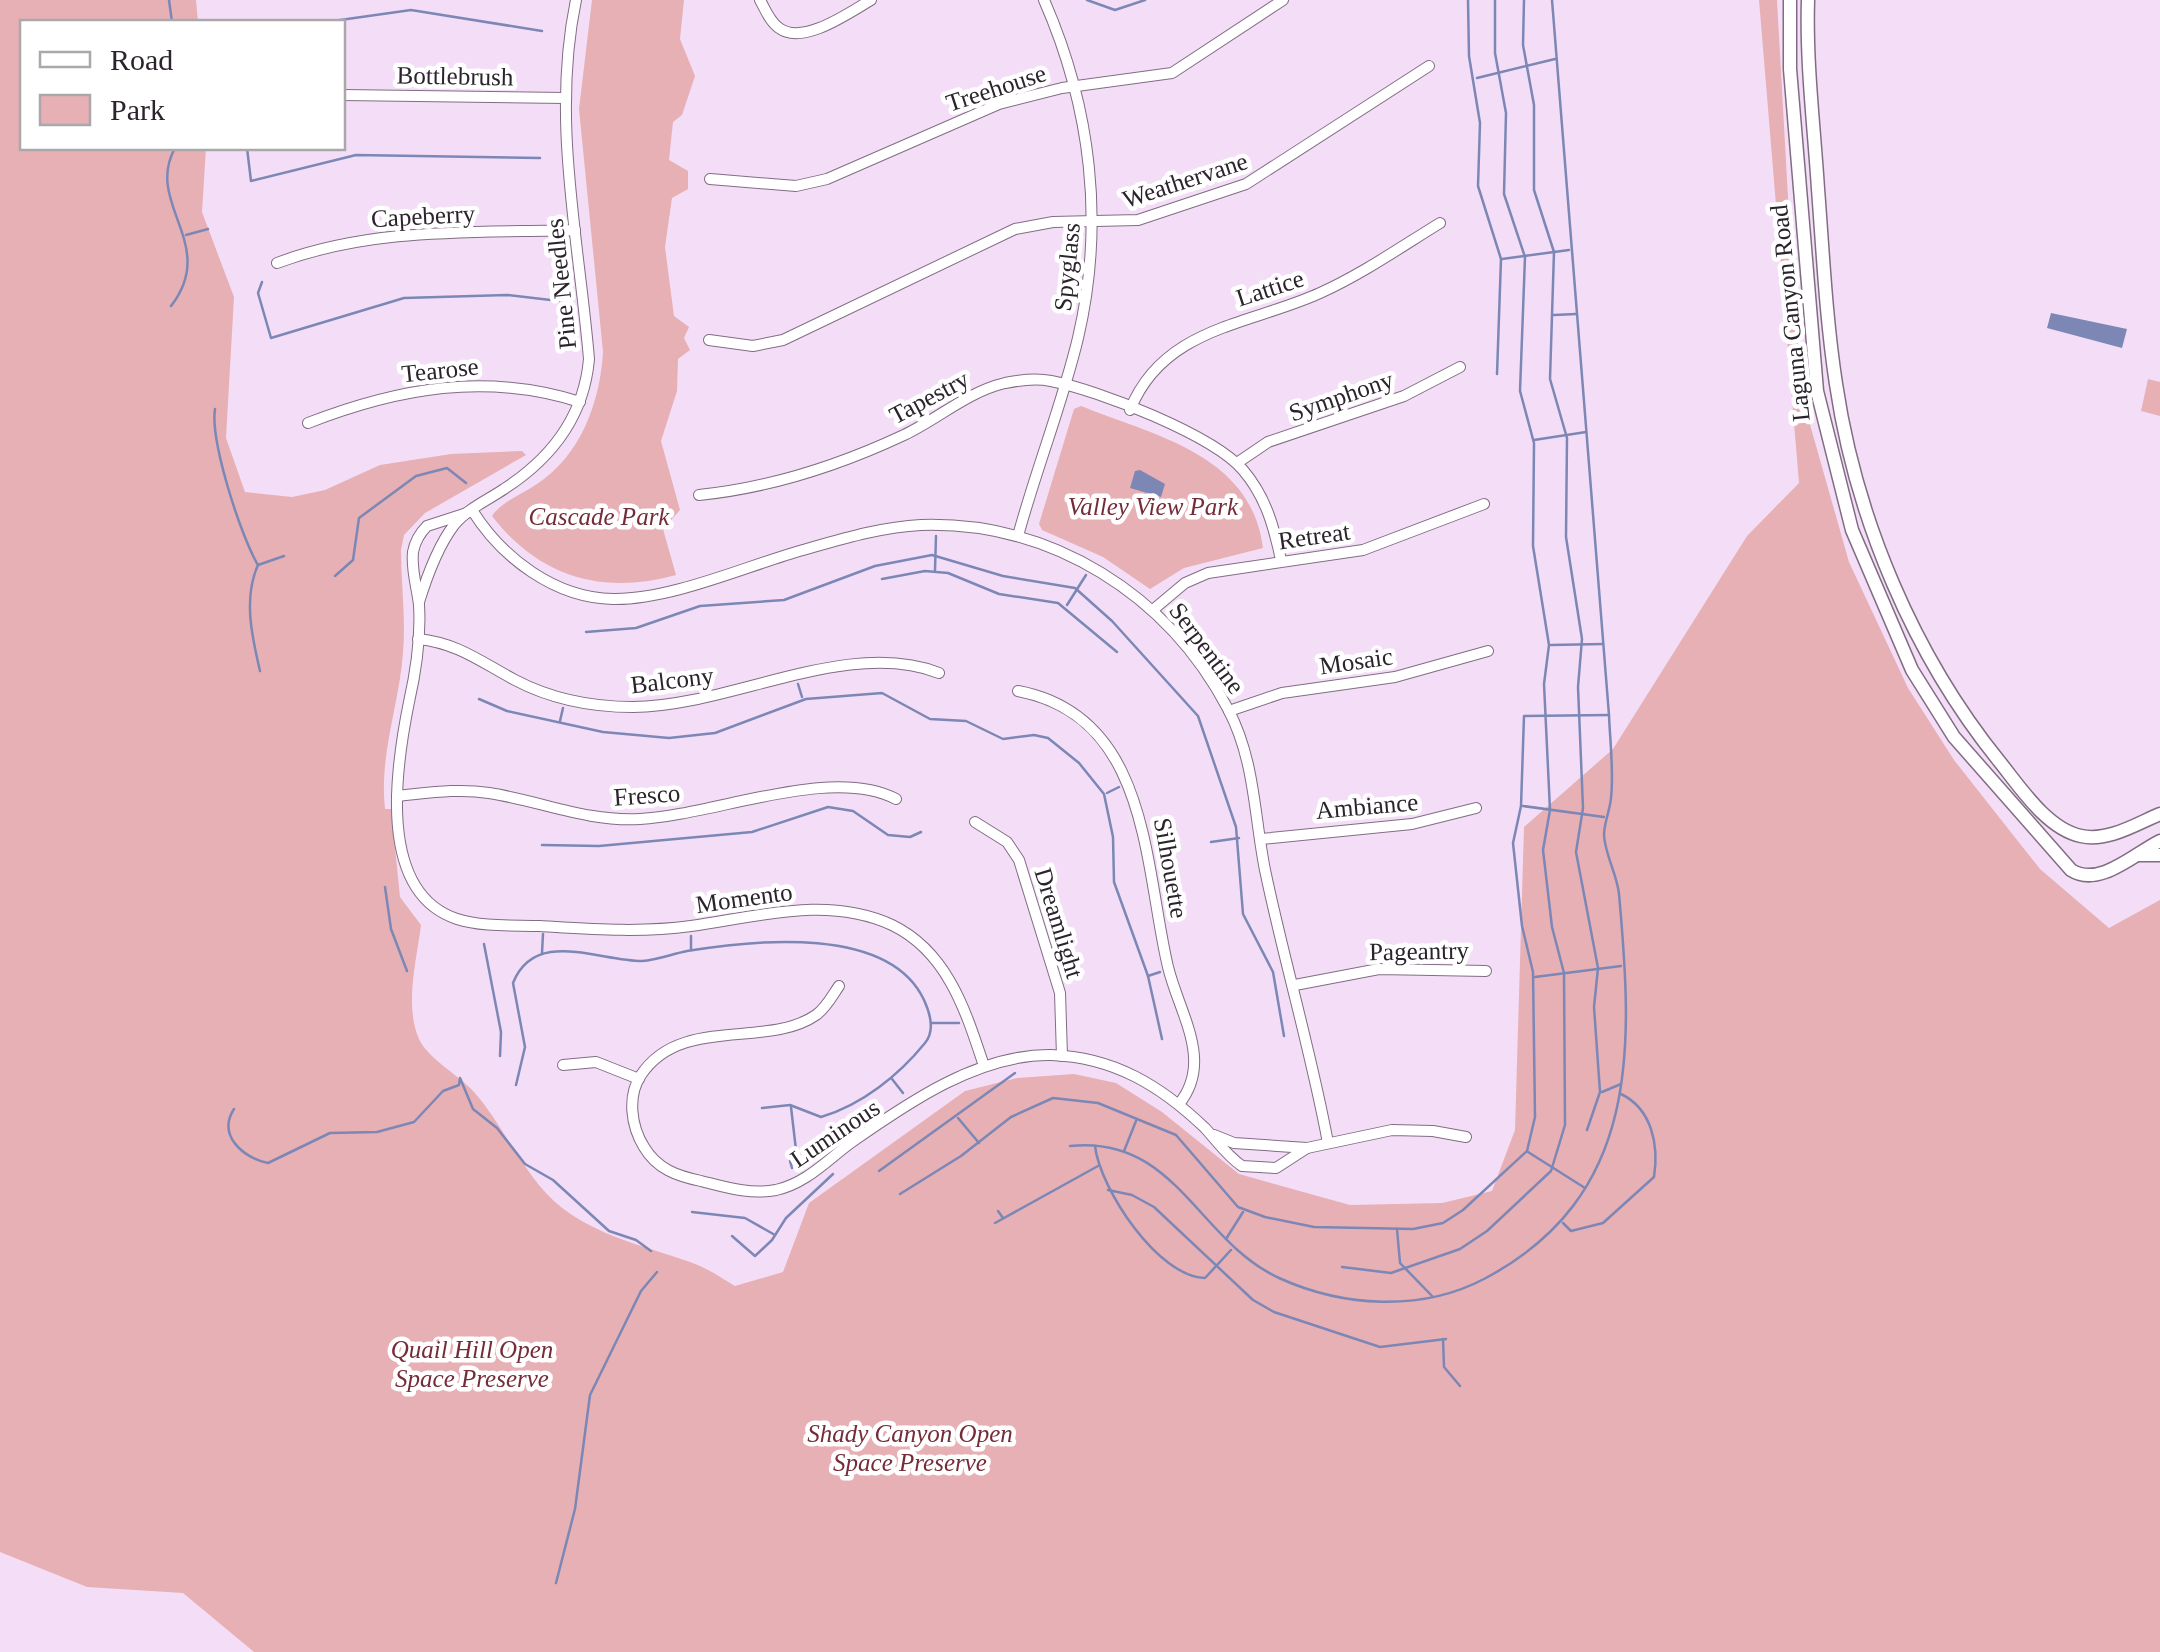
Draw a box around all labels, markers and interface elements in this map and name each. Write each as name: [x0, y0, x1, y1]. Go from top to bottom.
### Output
legend: [20, 20, 345, 150]
text: Road: [110, 43, 173, 76]
street label: Treehouse: [943, 59, 1049, 117]
street label: Bottlebrush: [396, 61, 514, 91]
text: Park: [110, 93, 165, 126]
street label: Weathervane: [1119, 147, 1251, 213]
street label: Capeberry: [370, 200, 476, 232]
street label: Laguna Canyon Road: [1765, 203, 1815, 423]
street label: Pine Needles: [541, 217, 581, 351]
street label: Spyglass: [1049, 221, 1085, 313]
street label: Lattice: [1233, 264, 1307, 312]
street label: Tearose: [400, 353, 480, 387]
street label: Tapestry: [885, 365, 974, 429]
street label: Symphony: [1285, 365, 1397, 426]
park label: Valley View Park: [1068, 493, 1239, 520]
park label: Cascade Park: [529, 503, 670, 530]
street label: Retreat: [1276, 518, 1352, 554]
street label: Serpentine: [1164, 597, 1250, 699]
street label: Mosaic: [1318, 643, 1394, 679]
street label: Balcony: [629, 661, 715, 698]
street label: Fresco: [613, 779, 681, 811]
street label: Ambiance: [1315, 788, 1419, 824]
street label: Silhouette: [1149, 816, 1193, 920]
street label: Dreamlight: [1029, 865, 1089, 981]
street label: Momento: [694, 878, 794, 918]
street label: Pageantry: [1369, 937, 1470, 965]
street label: Luminous: [785, 1093, 885, 1173]
park label: Quail Hill Open Space Preserve: [391, 1336, 553, 1392]
park label: Shady Canyon Open Space Preserve: [807, 1420, 1013, 1476]

